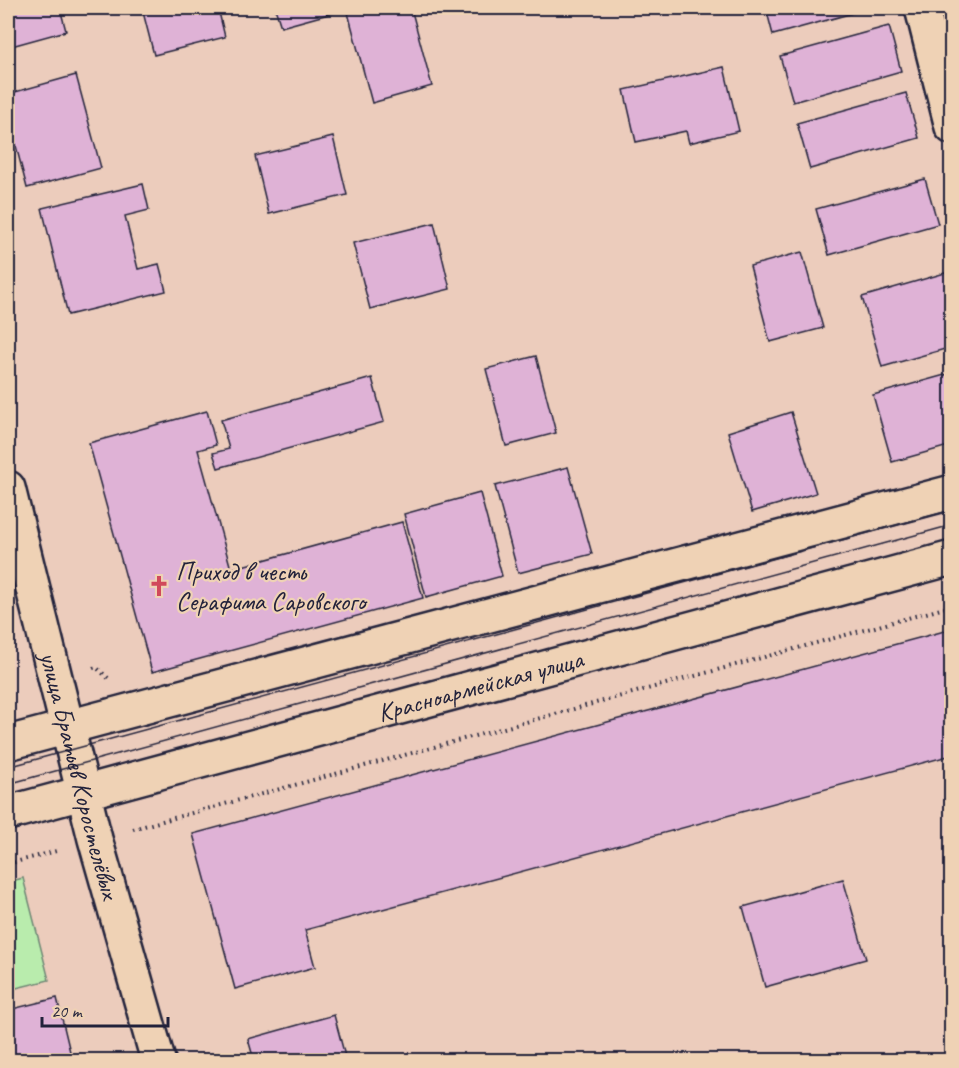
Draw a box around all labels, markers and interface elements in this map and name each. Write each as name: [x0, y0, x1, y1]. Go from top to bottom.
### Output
place label: Приход в честь Серафима Саровского: [176, 555, 368, 618]
church icon: Приход в честь Серафима Саровского: [147, 574, 171, 598]
street label: Красноармейская улица: [374, 642, 588, 729]
street label: улица Братьев Коростелёвых: [32, 646, 128, 904]
scale bar: [42, 990, 168, 1028]
text: 20 m: [51, 1000, 84, 1022]

